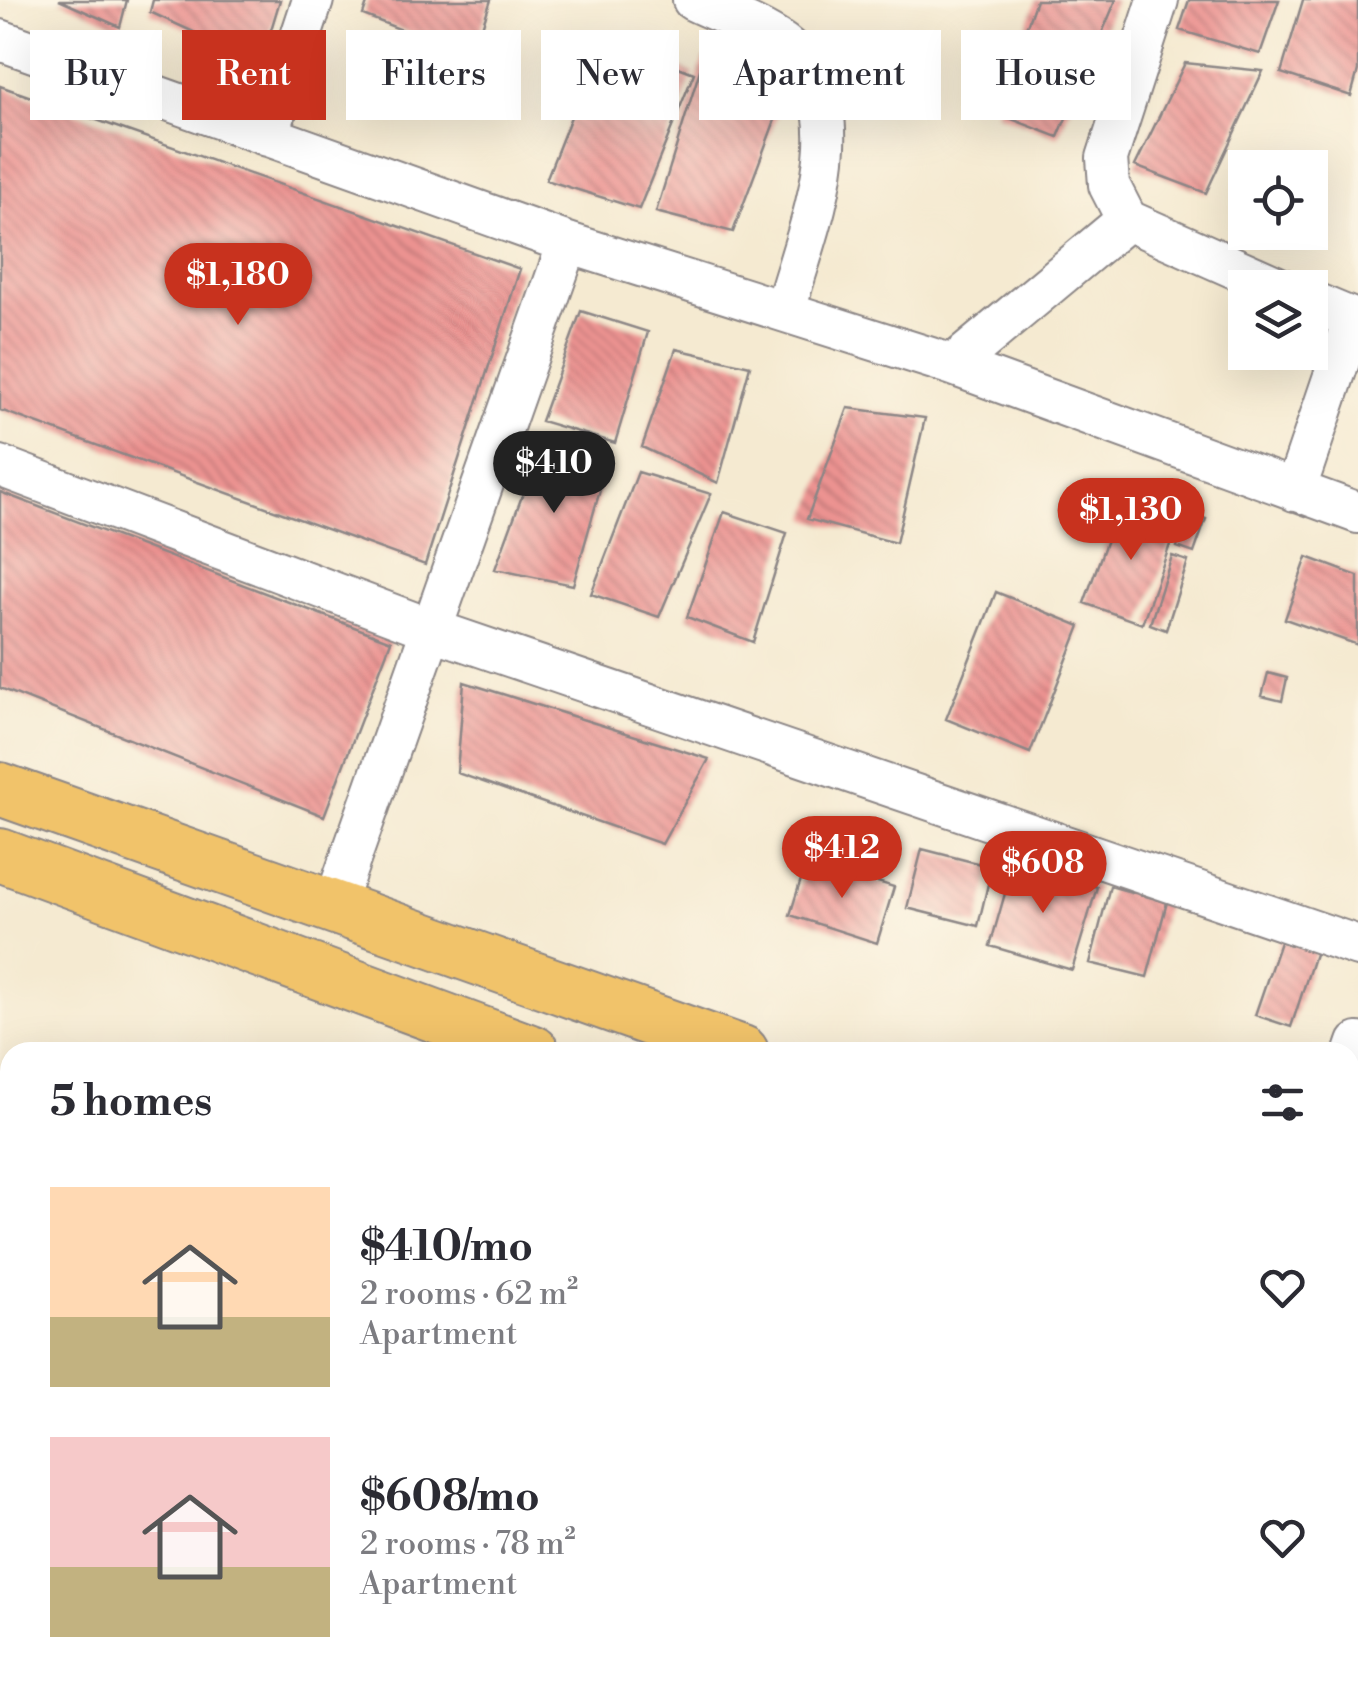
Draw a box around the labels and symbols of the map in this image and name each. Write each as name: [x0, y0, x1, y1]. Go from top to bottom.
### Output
pin: $1,180: [157, 243, 319, 328]
pin: $410: [495, 431, 613, 516]
pin: $1,130: [1050, 478, 1212, 563]
pin: $412: [783, 816, 901, 901]
pin: $608: [984, 831, 1102, 916]

